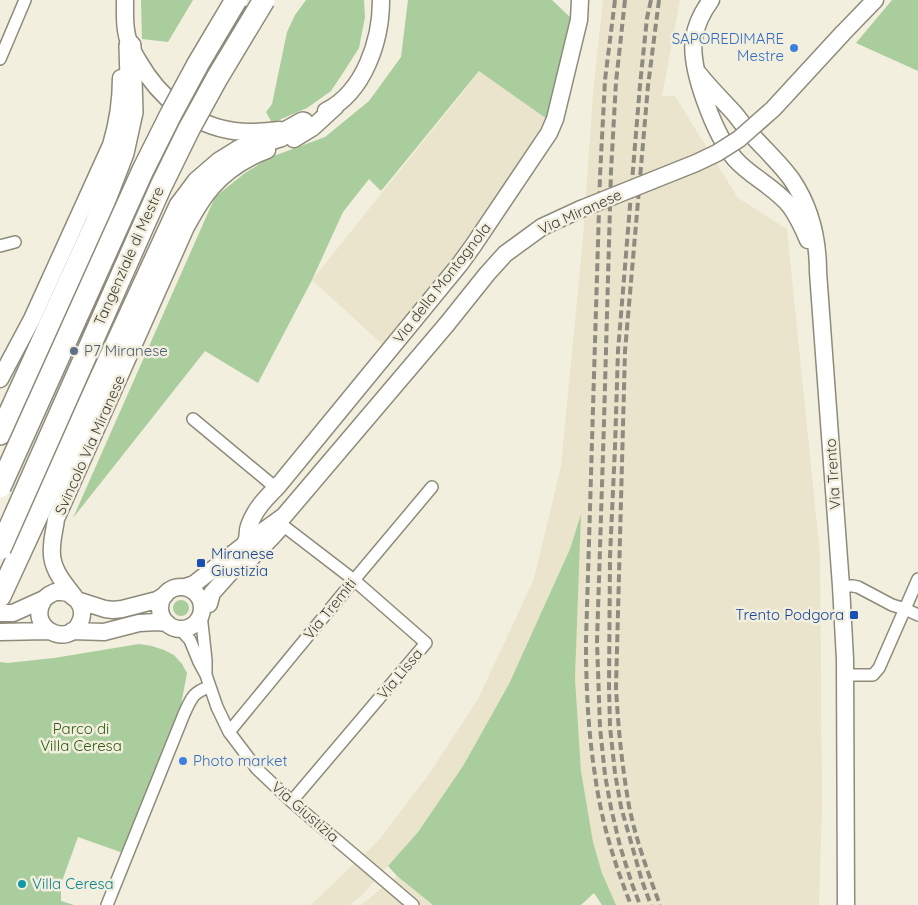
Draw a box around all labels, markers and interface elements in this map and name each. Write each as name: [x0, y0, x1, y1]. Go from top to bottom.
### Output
place label: SAPOREDIMARE Mestre: [672, 29, 784, 65]
marker: SAPOREDIMARE Mestre: [788, 42, 800, 54]
street label: Tangenziale di Mestre: [89, 183, 168, 328]
street label: Via Miranese: [535, 185, 624, 238]
street label: Via della Montagnola: [389, 219, 495, 347]
place label: P7 Miranese: [84, 341, 168, 360]
marker: P7 Miranese: [68, 345, 80, 357]
street label: Svincolo Via Miranese: [50, 372, 129, 518]
street label: Via Trento: [821, 438, 844, 510]
place label: Miranese Giustizia: [211, 544, 274, 580]
marker: Miranese Giustizia: [195, 557, 207, 569]
street label: Via Tremiti: [299, 574, 360, 643]
place label: Trento Podgora: [735, 605, 844, 624]
marker: Trento Podgora: [848, 609, 860, 621]
street label: Via Lissa: [373, 644, 426, 703]
park label: Parco di Villa Ceresa: [40, 719, 122, 755]
place label: Photo market: [193, 751, 288, 770]
marker: Photo market: [177, 755, 189, 767]
street label: Via Giustizia: [268, 777, 343, 846]
place label: Villa Ceresa: [32, 874, 114, 893]
marker: Villa Ceresa: [16, 878, 28, 890]

